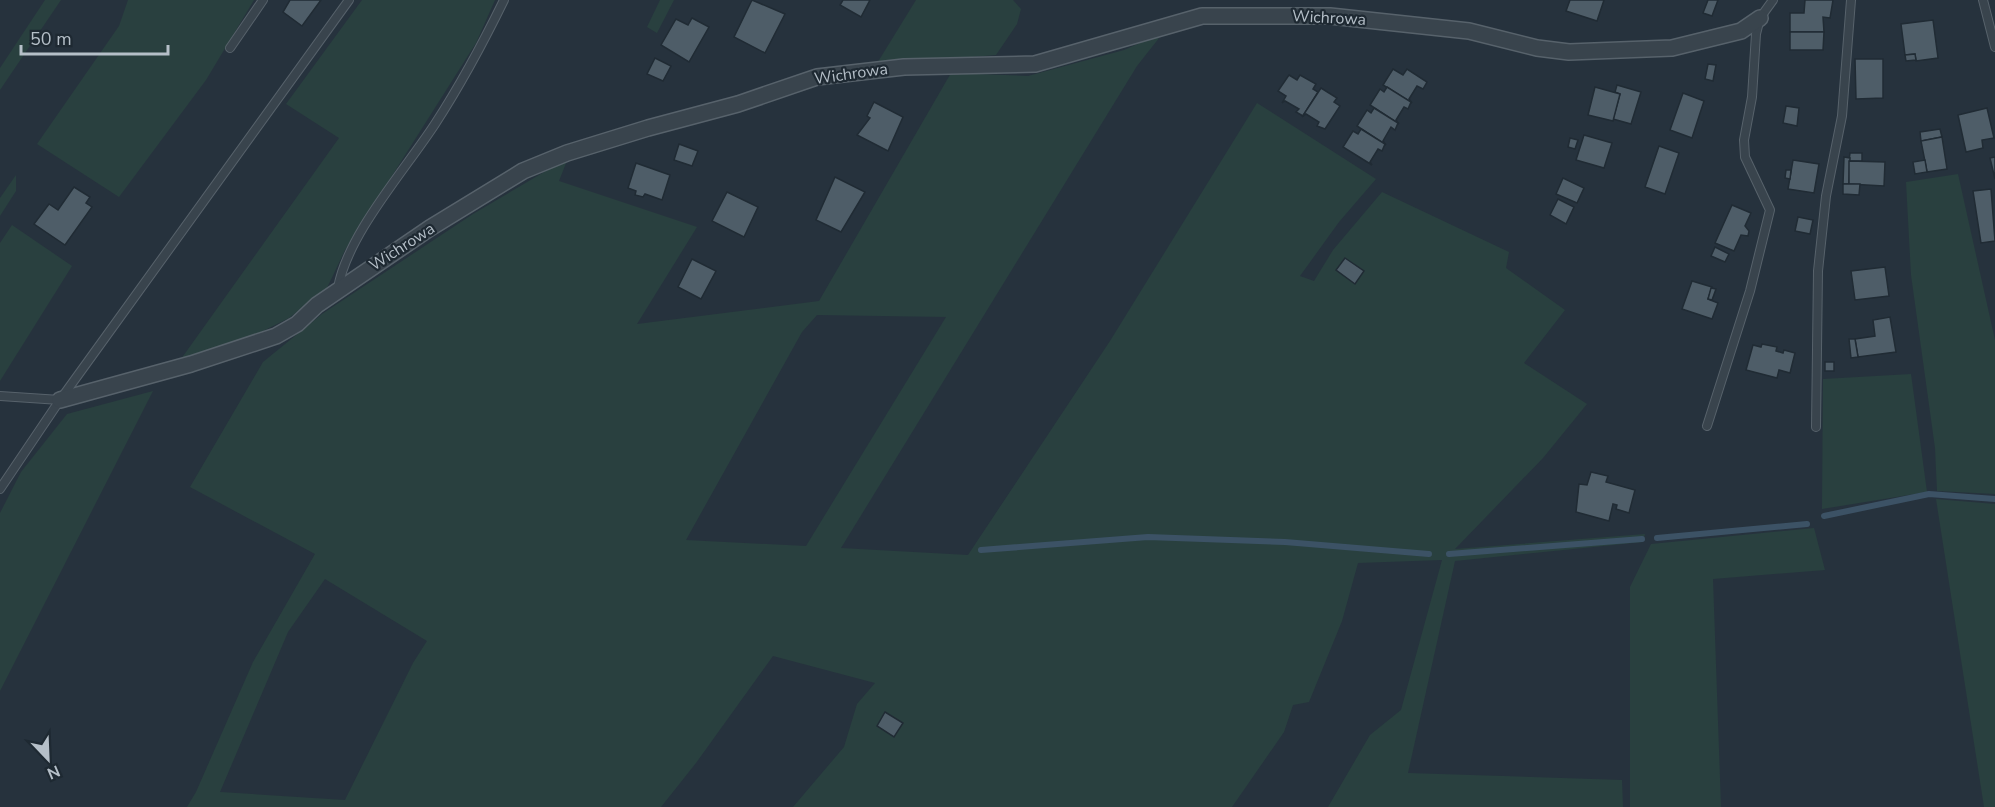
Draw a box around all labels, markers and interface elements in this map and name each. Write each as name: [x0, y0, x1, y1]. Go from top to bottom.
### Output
street label: Wichrowa: [1291, 5, 1367, 31]
scale bar: [21, 18, 168, 56]
text: 50 m: [30, 27, 72, 51]
street label: Wichrowa: [813, 58, 889, 90]
street label: Wichrowa: [365, 218, 439, 276]
north arrow: [18, 729, 78, 789]
text: N: [44, 759, 63, 784]

